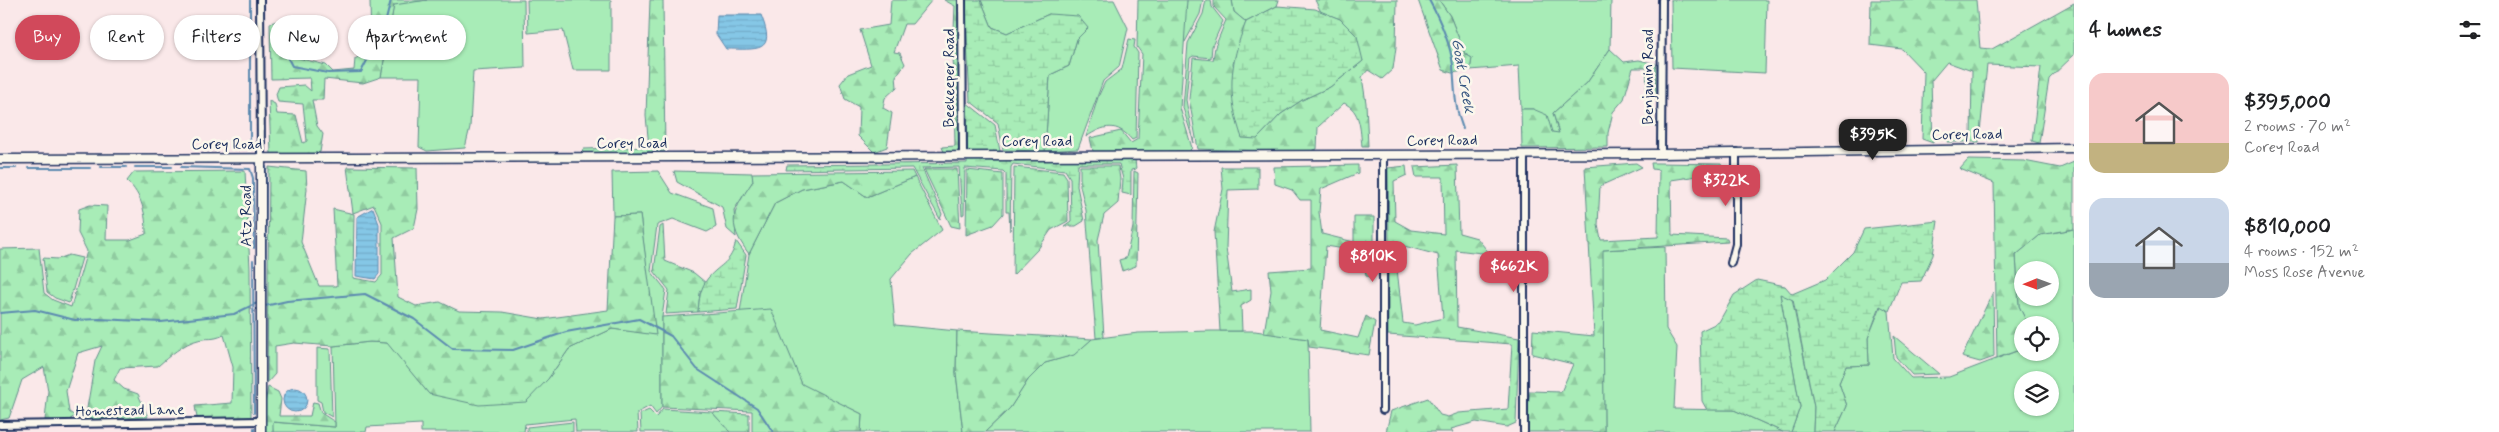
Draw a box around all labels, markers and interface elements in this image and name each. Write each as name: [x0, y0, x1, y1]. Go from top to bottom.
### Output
chip: Buy: [15, 15, 80, 60]
chip: Rent: [90, 15, 164, 60]
chip: Filters: [174, 15, 260, 60]
chip: New: [270, 15, 338, 60]
chip: Apartment: [348, 15, 466, 60]
text: 4 homes: [2089, 16, 2162, 44]
icon: filters: [2456, 16, 2484, 44]
street label: Beekeeper Road: [940, 28, 960, 128]
street label: Benjamin Road: [1639, 29, 1659, 125]
water label: Goat Creek: [1446, 37, 1480, 116]
text: $395,000: [2244, 88, 2331, 116]
icon: home: [2129, 93, 2189, 153]
text: 2 rooms · 70 m²: [2244, 116, 2351, 137]
pin: $395K: [1838, 119, 1908, 161]
text: $395K: [1850, 124, 1896, 145]
street label: Corey Road: [1931, 124, 2003, 146]
street label: Corey Road: [1406, 130, 1478, 152]
street label: Corey Road: [1002, 132, 1072, 152]
street label: Corey Road: [597, 134, 667, 154]
street label: Corey Road: [192, 135, 262, 155]
text: Corey Road: [2244, 137, 2320, 158]
pin: $322K: [1691, 164, 1761, 207]
text: $322K: [1703, 170, 1749, 191]
street label: Atz Road: [237, 185, 257, 247]
text: $810,000: [2244, 213, 2331, 241]
icon: home: [2129, 218, 2189, 278]
pin: $810K: [1338, 240, 1408, 283]
text: 4 rooms · 152 m²: [2244, 241, 2359, 262]
text: $810K: [1350, 246, 1396, 267]
pin: $662K: [1479, 250, 1549, 293]
text: $662K: [1490, 256, 1538, 277]
north arrow: [2014, 261, 2059, 306]
map controls: [2014, 261, 2059, 416]
text: Moss Rose Avenue: [2244, 262, 2365, 283]
button: locate: [2014, 316, 2059, 361]
button: layers: [2014, 371, 2059, 416]
street label: Homestead Lane: [75, 400, 185, 422]

